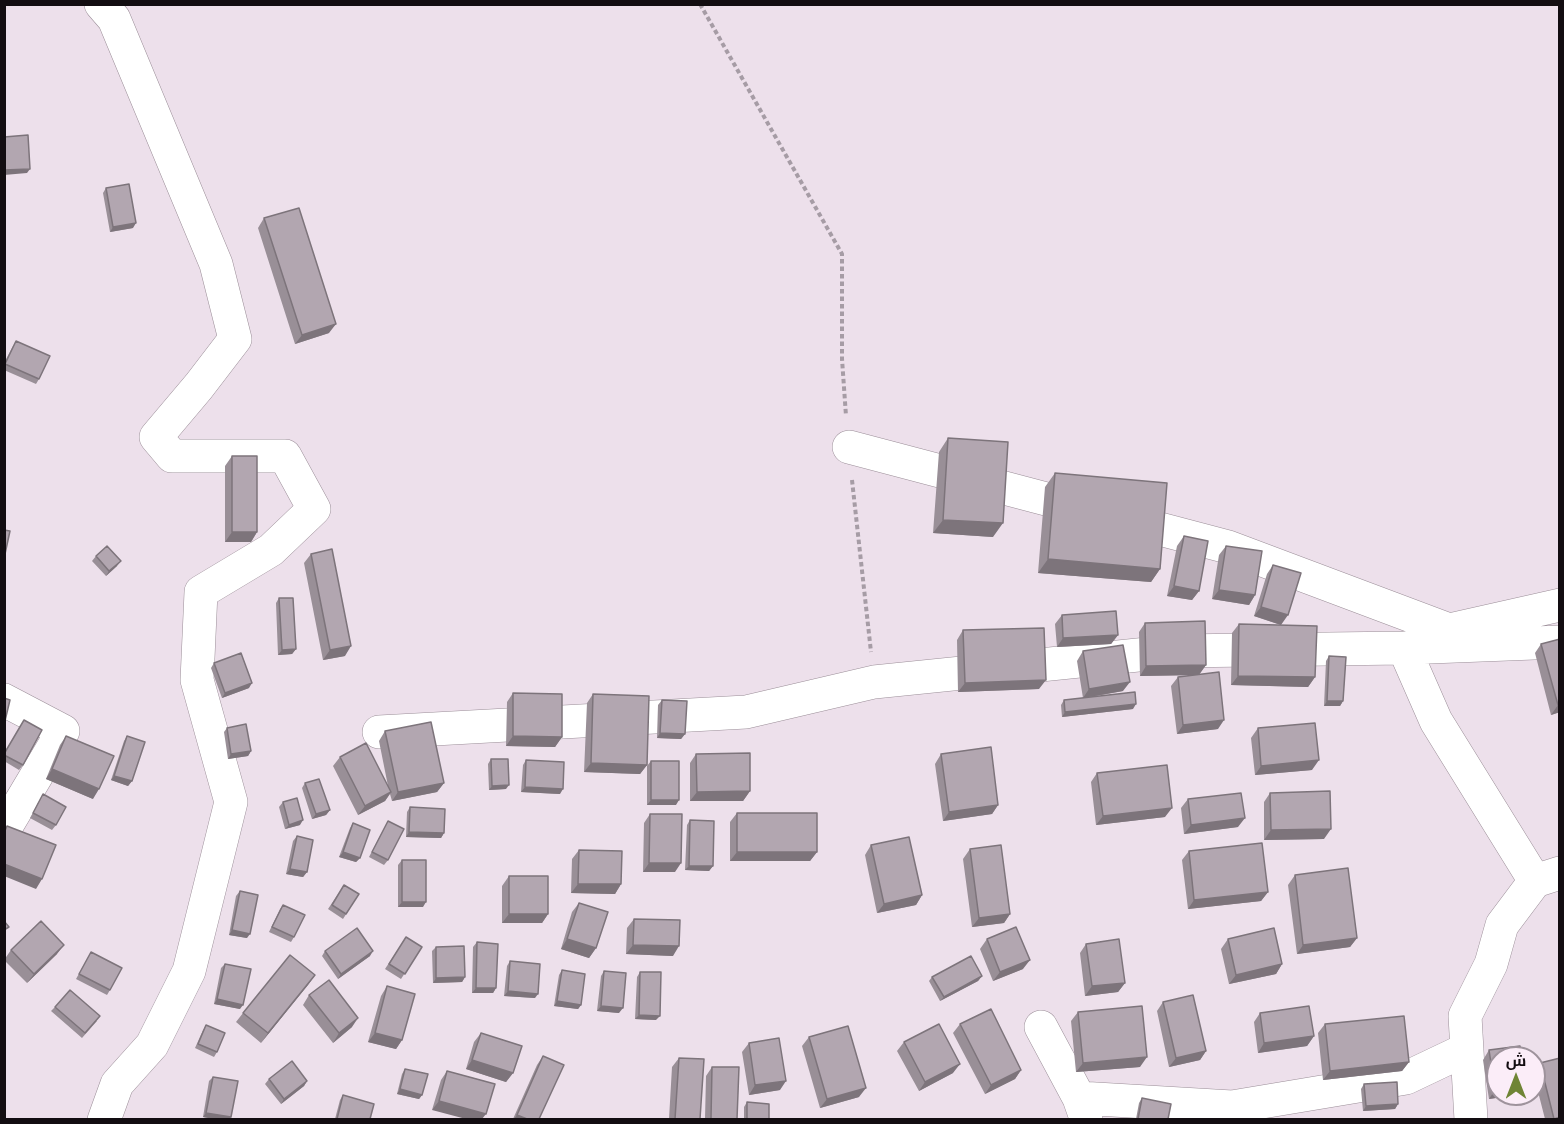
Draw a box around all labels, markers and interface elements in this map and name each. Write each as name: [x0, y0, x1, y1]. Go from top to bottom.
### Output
north arrow: [1486, 1046, 1546, 1106]
text: ش: [1506, 1050, 1526, 1070]

